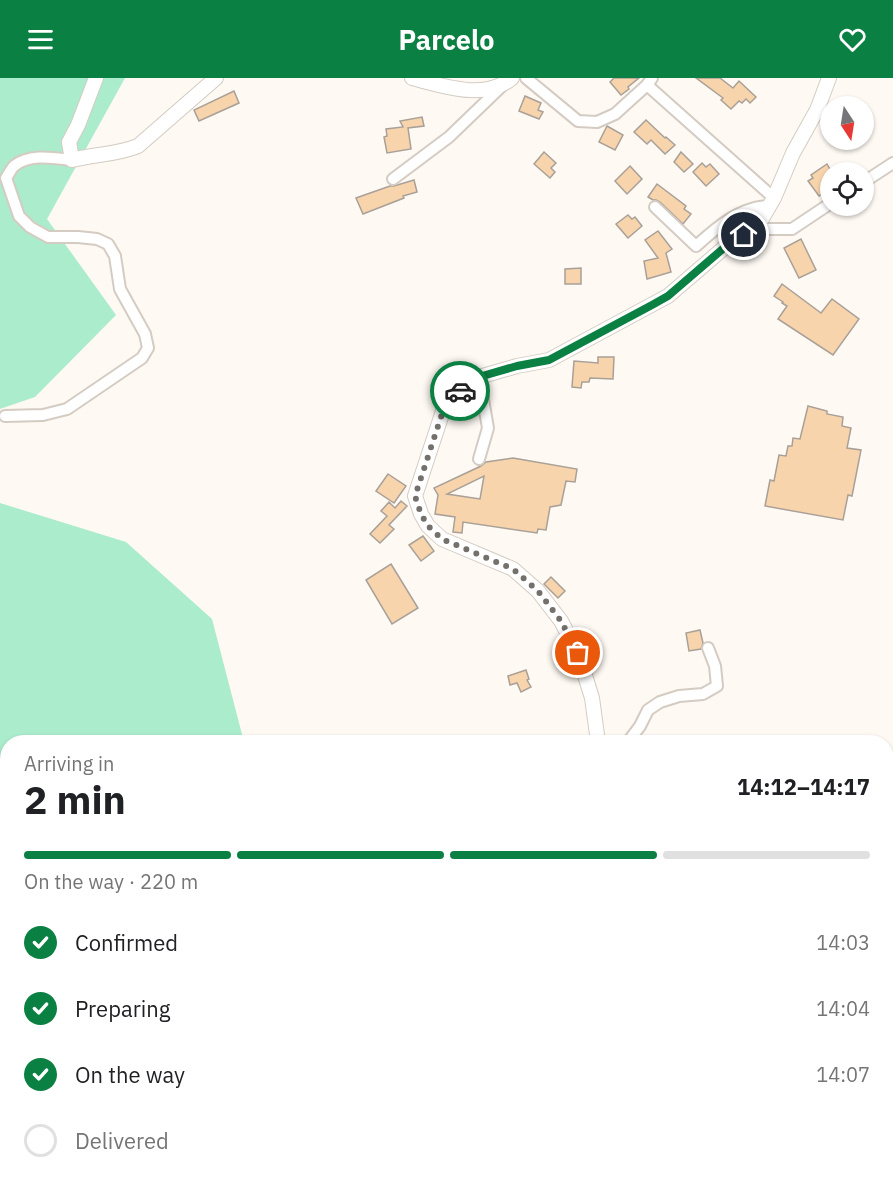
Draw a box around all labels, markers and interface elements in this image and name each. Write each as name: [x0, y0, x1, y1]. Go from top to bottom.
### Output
text: Parcelo: [399, 22, 494, 57]
icon: menu: [24, 23, 57, 56]
icon: heart: [836, 23, 869, 56]
north arrow: [820, 96, 874, 150]
map controls: [820, 96, 874, 216]
button: locate: [820, 162, 874, 216]
pin: [718, 209, 769, 260]
icon: home: [727, 218, 760, 251]
courier: [430, 361, 490, 421]
icon: car: [444, 375, 477, 408]
pin: [552, 627, 603, 678]
icon: bag: [561, 636, 594, 669]
text: Arriving in: [24, 750, 114, 777]
text: 14:12–14:17: [737, 772, 870, 801]
text: 2 min: [24, 774, 126, 825]
text: On the way · 220 m: [24, 868, 198, 895]
icon: check: [24, 926, 57, 959]
text: Confirmed: [75, 928, 178, 957]
text: 14:03: [816, 929, 870, 956]
icon: check: [24, 992, 57, 1025]
text: Preparing: [75, 994, 170, 1023]
text: 14:04: [816, 995, 870, 1022]
icon: check: [24, 1058, 57, 1091]
text: On the way: [75, 1060, 185, 1089]
text: 14:07: [816, 1061, 870, 1088]
text: Delivered: [75, 1126, 169, 1155]

